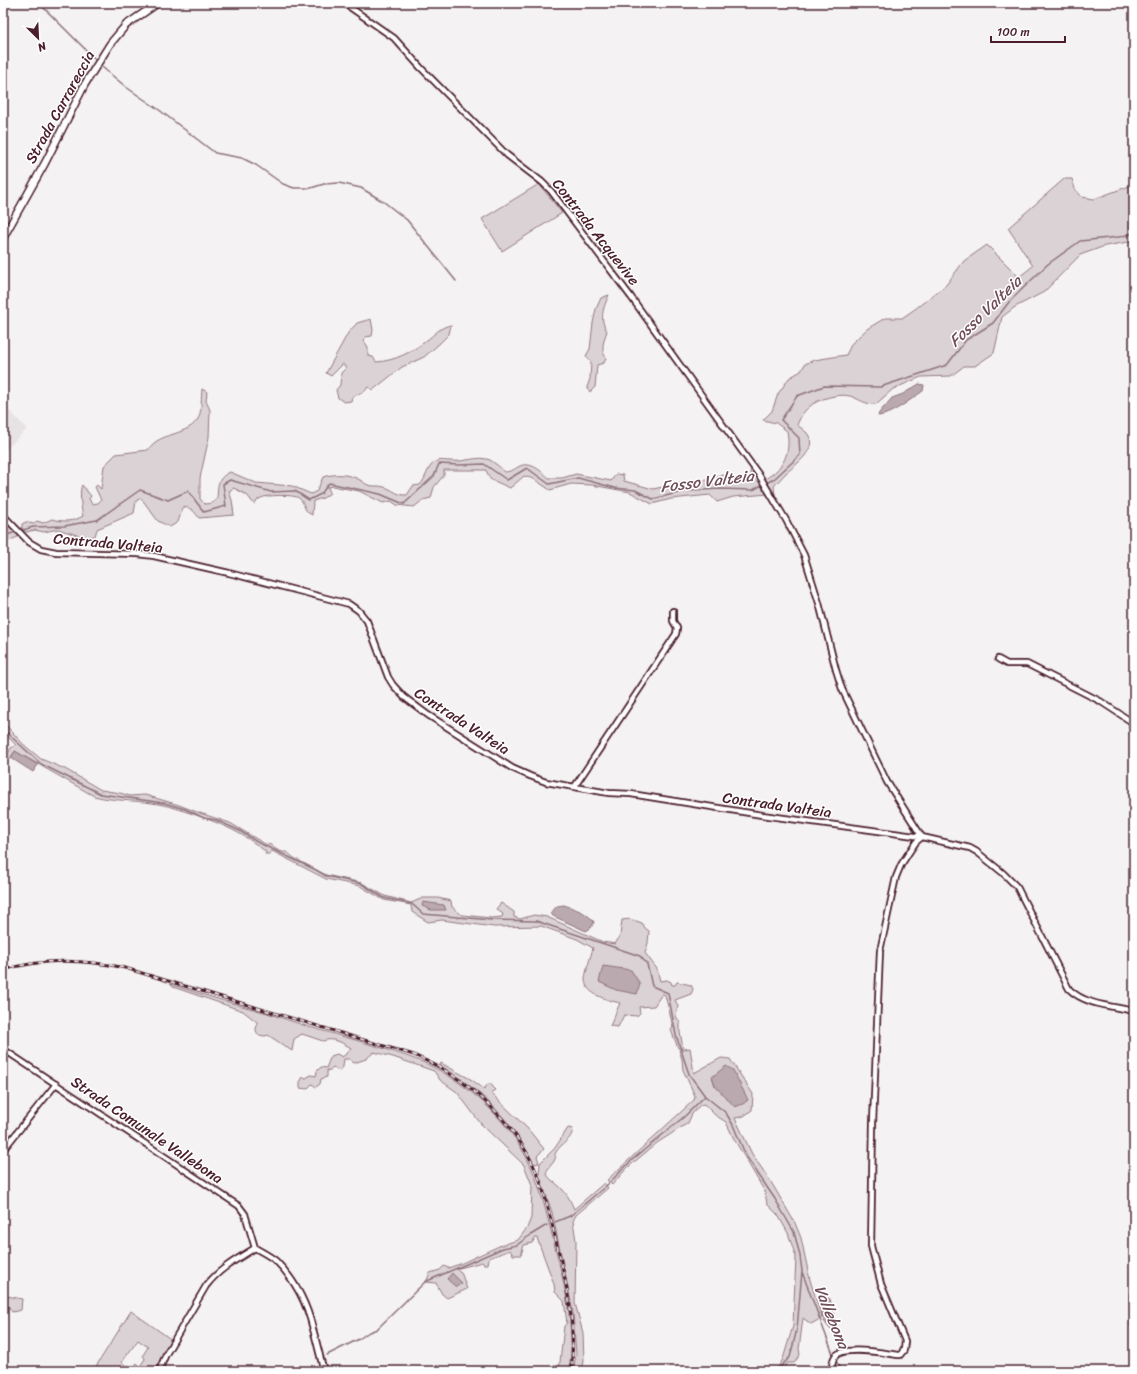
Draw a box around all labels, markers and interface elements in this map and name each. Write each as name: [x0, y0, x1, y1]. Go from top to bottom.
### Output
north arrow: [18, 18, 58, 58]
scale bar: [991, 18, 1065, 44]
text: 100 m: [997, 21, 1030, 43]
text: N: [34, 36, 50, 57]
street label: Strada Carrareccia: [18, 45, 102, 168]
street label: Contrada Acquevive: [545, 172, 647, 292]
water label: Fosso Valteia: [941, 267, 1030, 354]
water label: Fosso Valteia: [659, 461, 757, 501]
street label: Contrada Valteia: [52, 525, 164, 561]
street label: Contrada Valteia: [409, 680, 515, 762]
street label: Contrada Valteia: [721, 784, 834, 826]
street label: Strada Comunale Vallebona: [66, 1069, 229, 1191]
water label: Vallebona: [806, 1281, 859, 1355]

